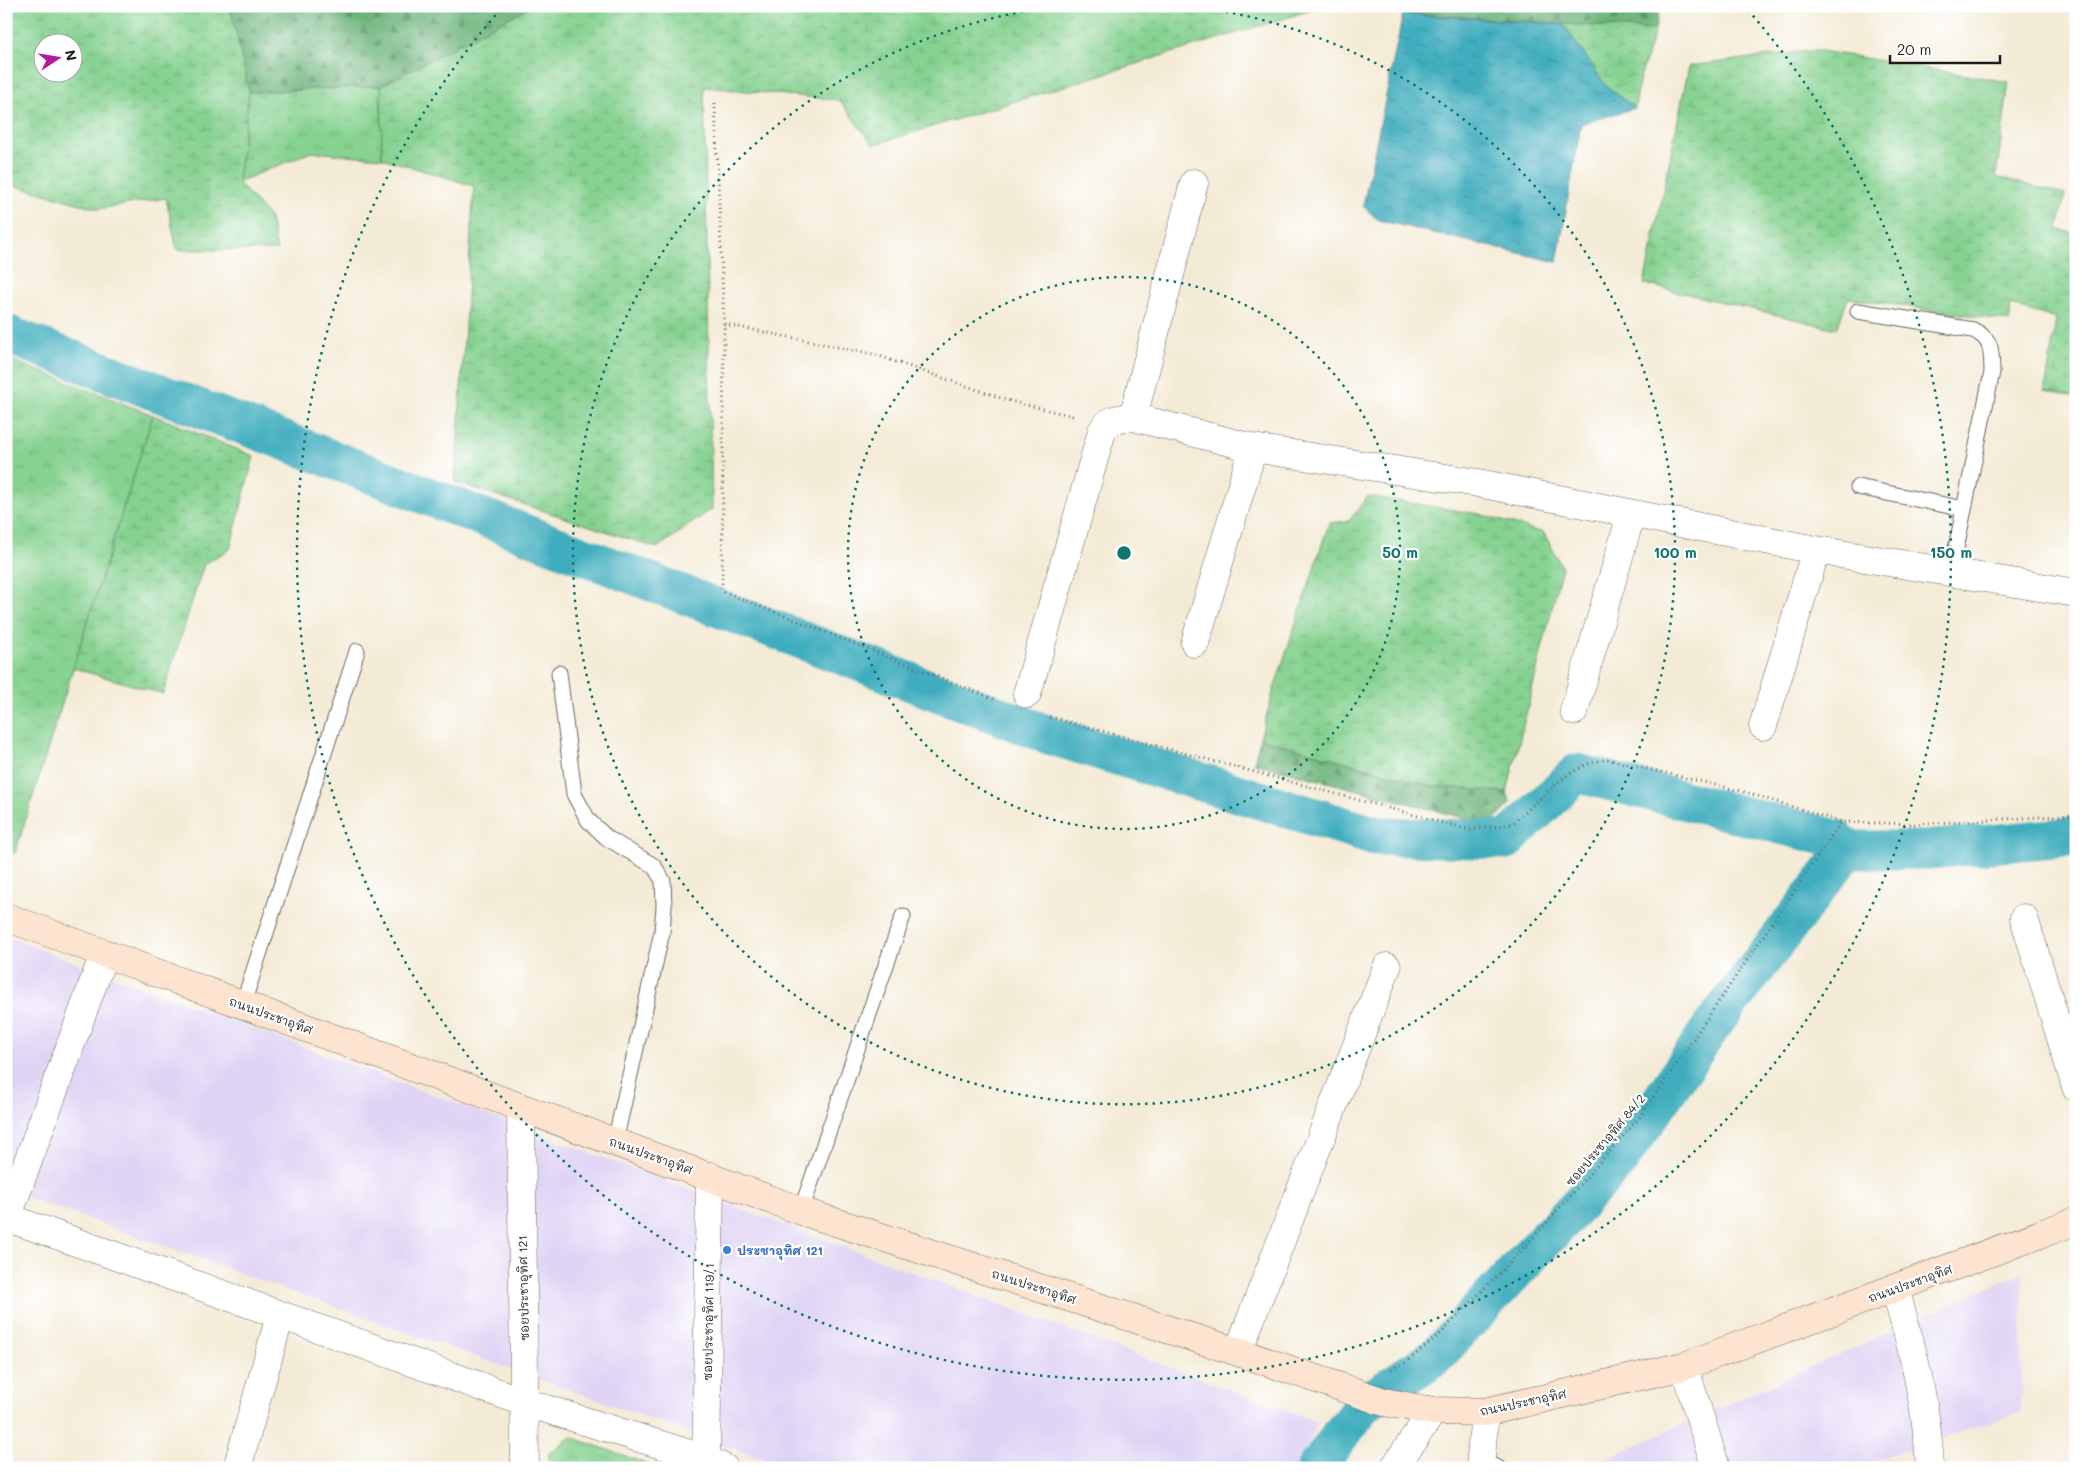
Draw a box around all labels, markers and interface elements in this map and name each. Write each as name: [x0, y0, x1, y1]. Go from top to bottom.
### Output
north arrow: [32, 32, 82, 82]
scale bar: [1890, 32, 2000, 64]
text: 20 m: [1897, 39, 1931, 59]
text: N: [61, 48, 82, 62]
text: 50 m: [1382, 542, 1418, 562]
text: 100 m: [1653, 542, 1697, 562]
text: 150 m: [1930, 542, 1972, 562]
centre of rings: [1115, 544, 1133, 562]
street label: ถนนประชาอุทิศ: [226, 992, 315, 1040]
street label: ซอยประชาอุทิศ 84/2: [1562, 1091, 1651, 1191]
street label: ถนนประชาอุทิศ: [606, 1132, 695, 1180]
street label: ซอยประชาอุทิศ 121: [514, 1235, 535, 1341]
place label: ประชาอุทิศ 121: [737, 1242, 823, 1261]
marker: ประชาอุทิศ 121: [721, 1244, 733, 1256]
street label: ถนนประชาอุทิศ: [1866, 1260, 1955, 1308]
street label: ซอยประชาอุทิศ 119/1: [699, 1263, 720, 1381]
street label: ถนนประชาอุทิศ: [989, 1265, 1079, 1310]
street label: ถนนประชาอุทิศ: [1478, 1385, 1569, 1422]

